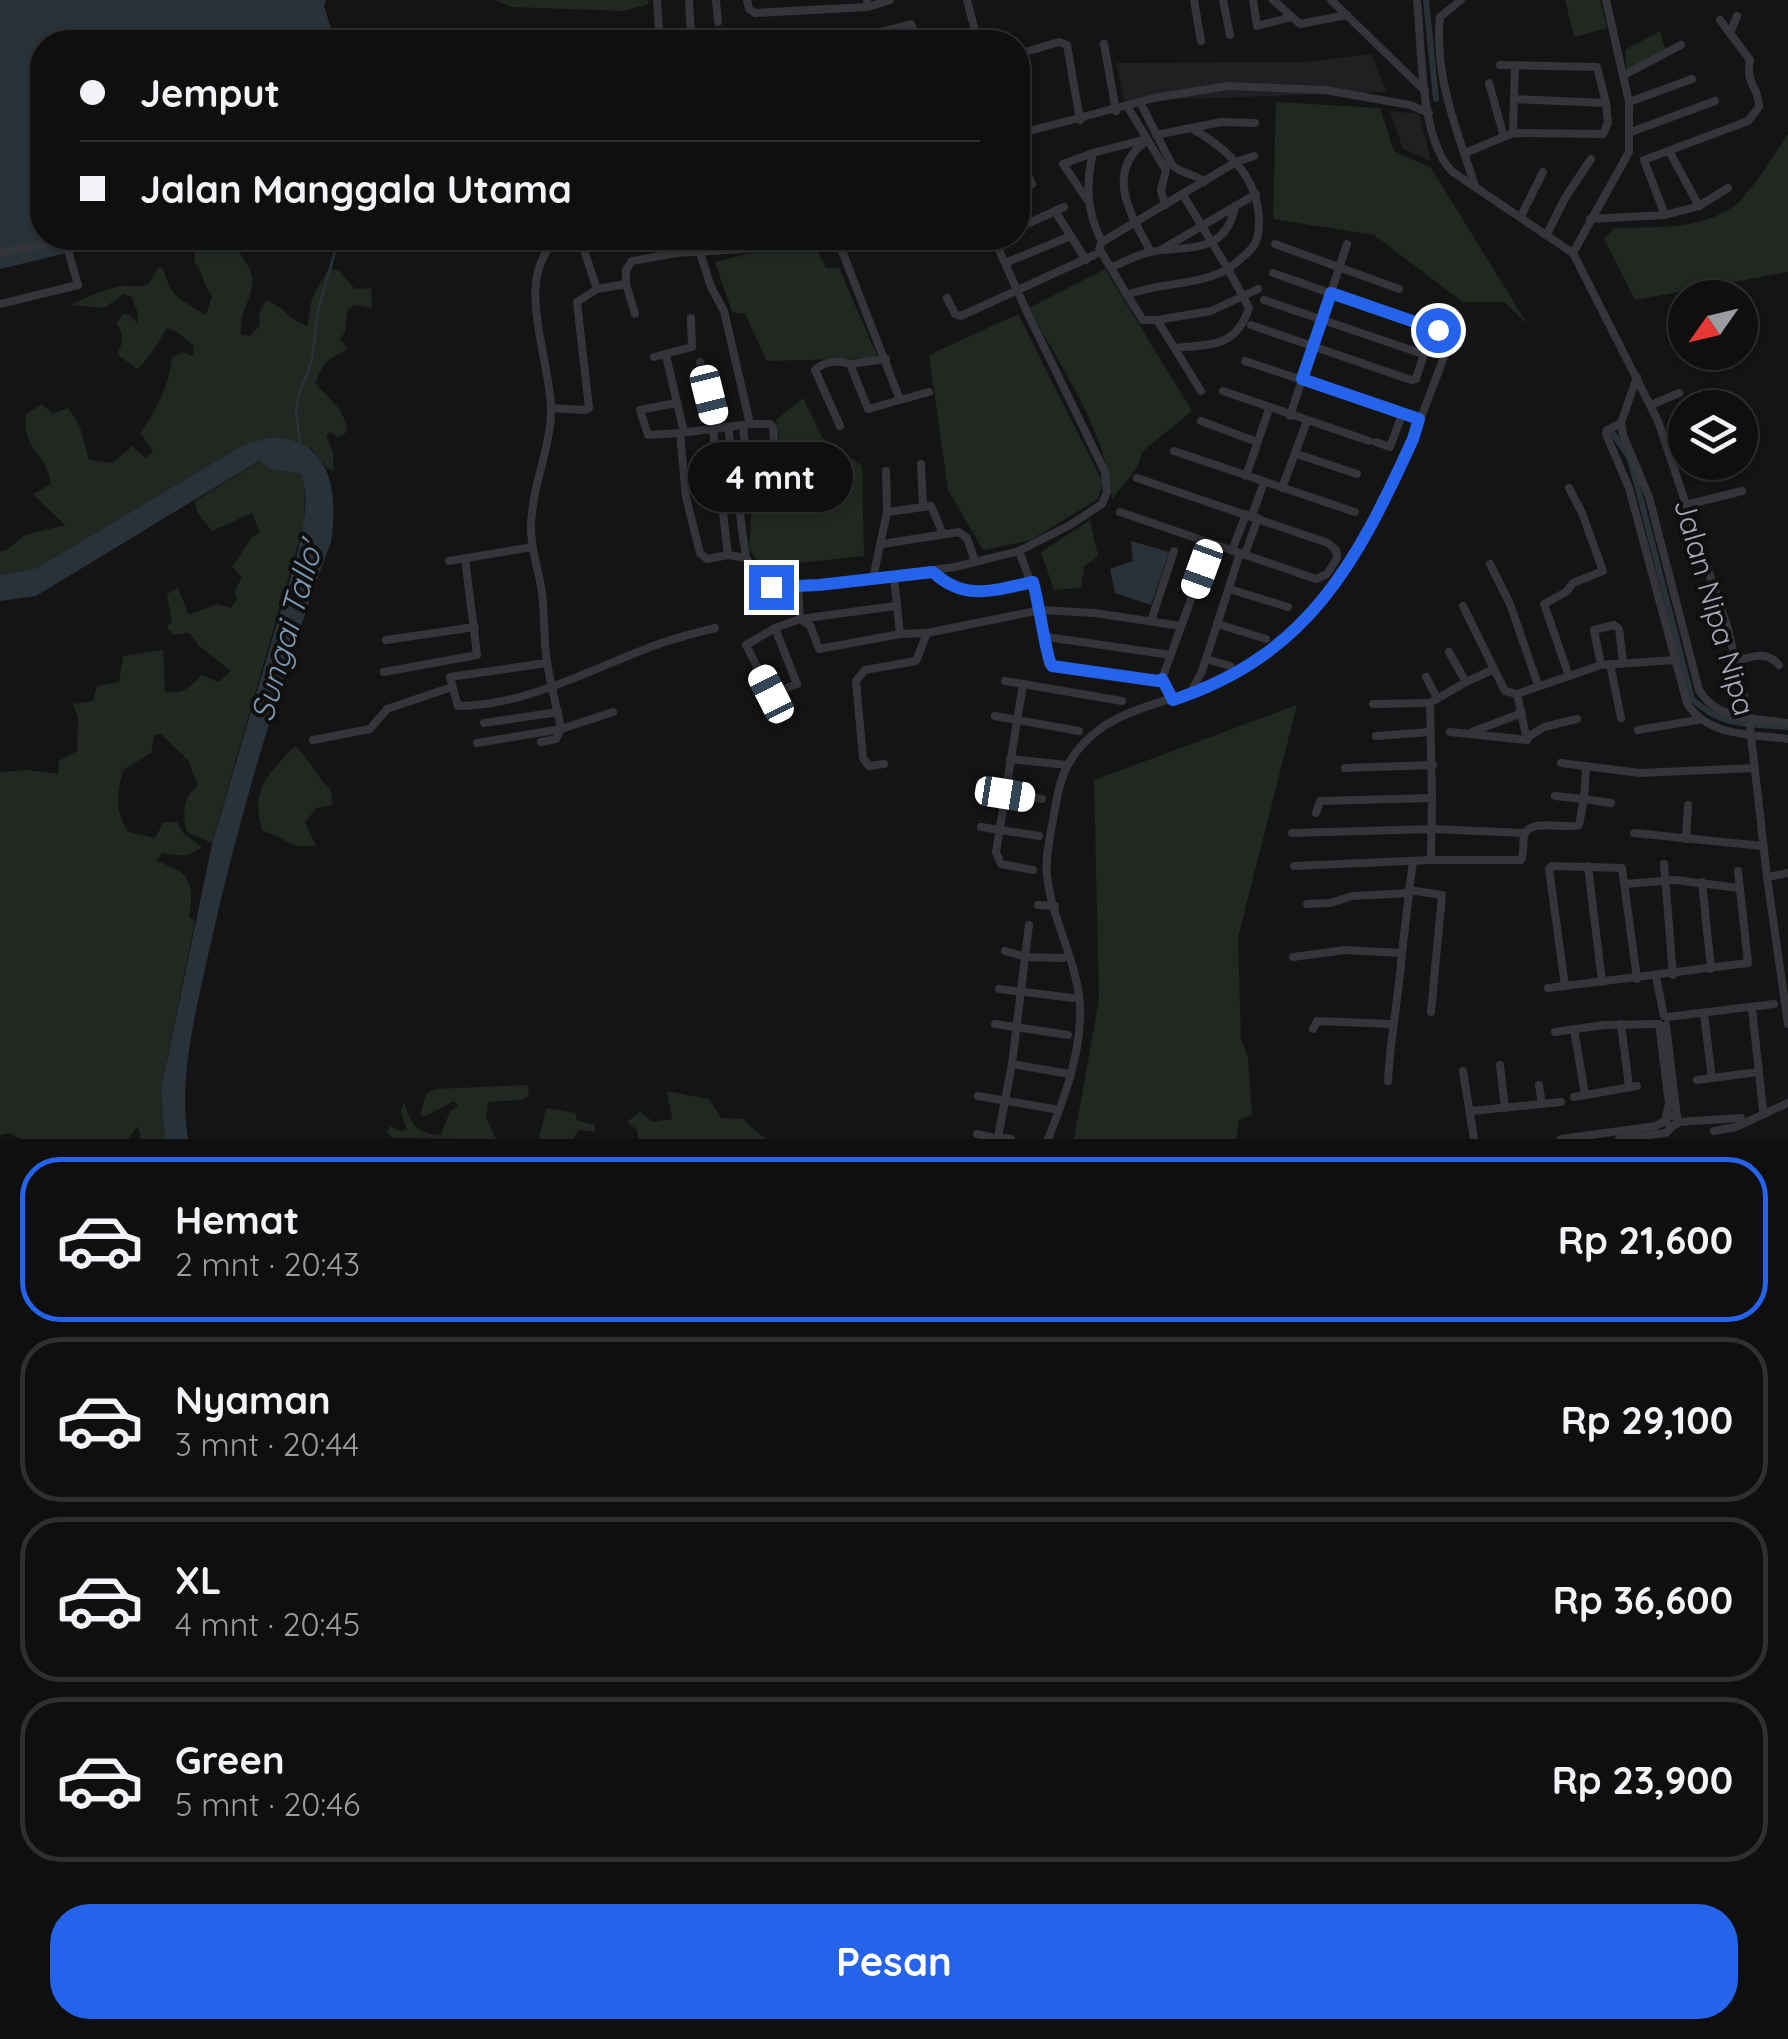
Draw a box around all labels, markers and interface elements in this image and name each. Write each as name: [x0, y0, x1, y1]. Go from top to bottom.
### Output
text: Jemput: [140, 69, 280, 117]
text: Jalan Manggala Utama: [140, 165, 572, 213]
north arrow: [1668, 280, 1758, 370]
map controls: [1668, 280, 1758, 480]
route start: [1416, 308, 1461, 353]
car: [687, 362, 731, 428]
button: layers: [1668, 390, 1758, 480]
callout: 4 mnt: [688, 442, 854, 512]
text: 4 mnt: [726, 457, 815, 497]
street label: Jalan Nipa Nipa: [1666, 494, 1764, 720]
water label: Sungai Tallo': [241, 532, 332, 725]
car: [1178, 536, 1226, 602]
route end: [749, 565, 794, 610]
car: [744, 660, 798, 728]
car: [973, 774, 1037, 814]
icon: car: [55, 1195, 145, 1285]
text: Hemat: [175, 1196, 299, 1244]
text: Rp 21,600: [1558, 1216, 1733, 1264]
text: 2 mnt · 20:43: [175, 1244, 360, 1284]
icon: car: [55, 1375, 145, 1465]
text: Nyaman: [175, 1376, 331, 1424]
text: Rp 29,100: [1561, 1396, 1733, 1444]
text: 3 mnt · 20:44: [175, 1424, 359, 1464]
icon: car: [55, 1555, 145, 1645]
text: XL: [175, 1556, 221, 1604]
text: Rp 36,600: [1553, 1576, 1733, 1624]
text: 4 mnt · 20:45: [175, 1604, 360, 1644]
icon: car: [55, 1735, 145, 1825]
text: Green: [175, 1736, 285, 1784]
text: Rp 23,900: [1552, 1756, 1733, 1804]
text: 5 mnt · 20:46: [175, 1784, 360, 1824]
button: Pesan: [50, 1904, 1738, 2019]

